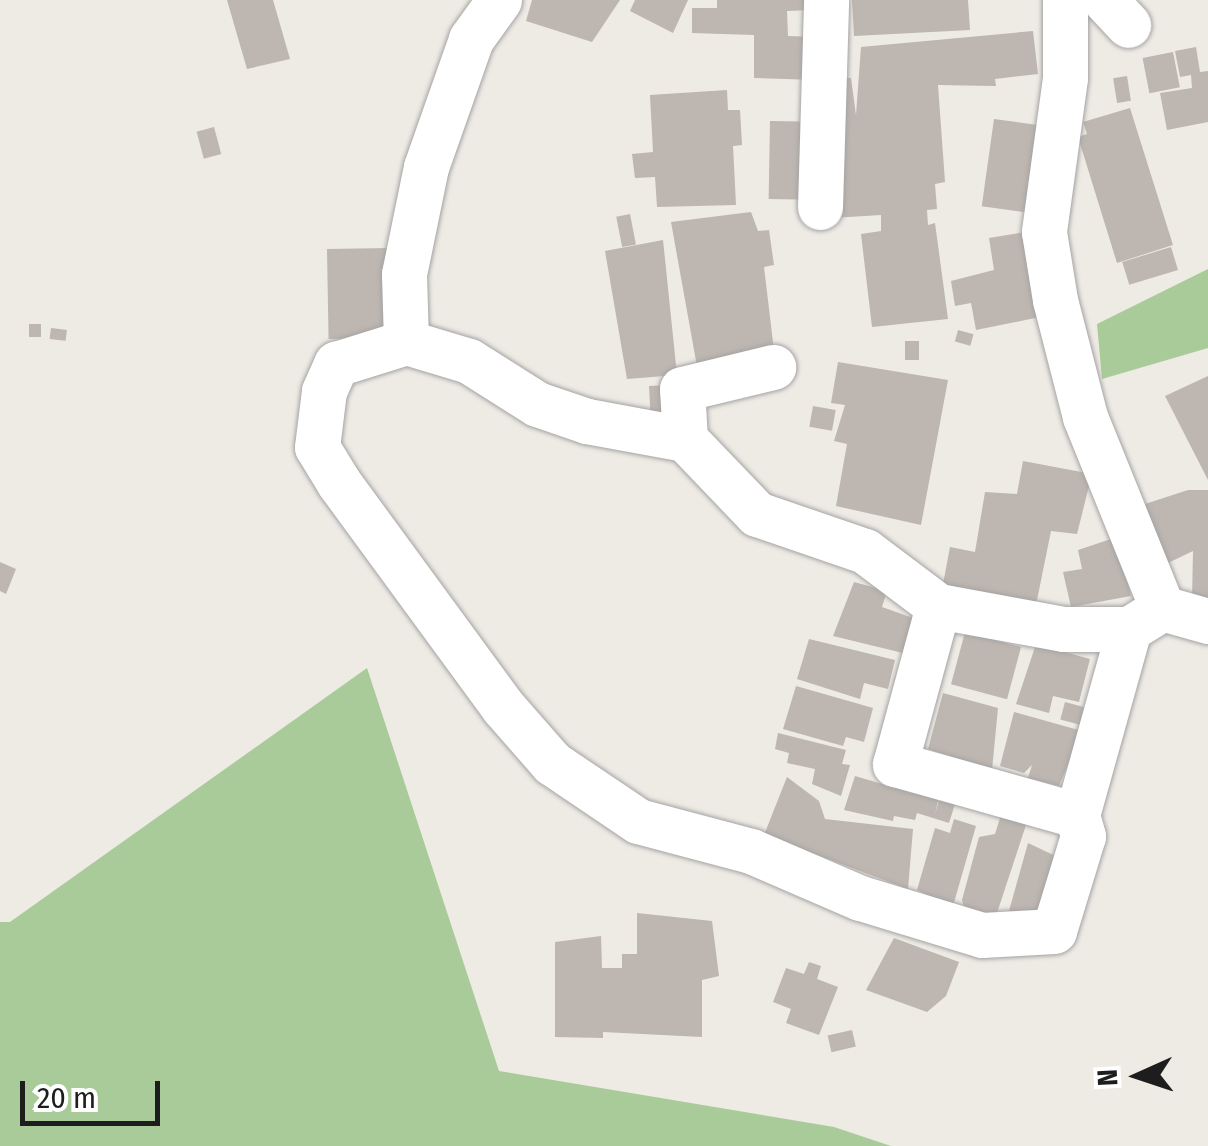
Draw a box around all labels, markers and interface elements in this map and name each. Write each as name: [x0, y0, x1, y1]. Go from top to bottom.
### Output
north arrow: [1088, 1026, 1188, 1126]
scale bar: [25, 1061, 165, 1123]
text: N: [1091, 1068, 1124, 1087]
text: 20 m: [37, 1080, 96, 1116]

